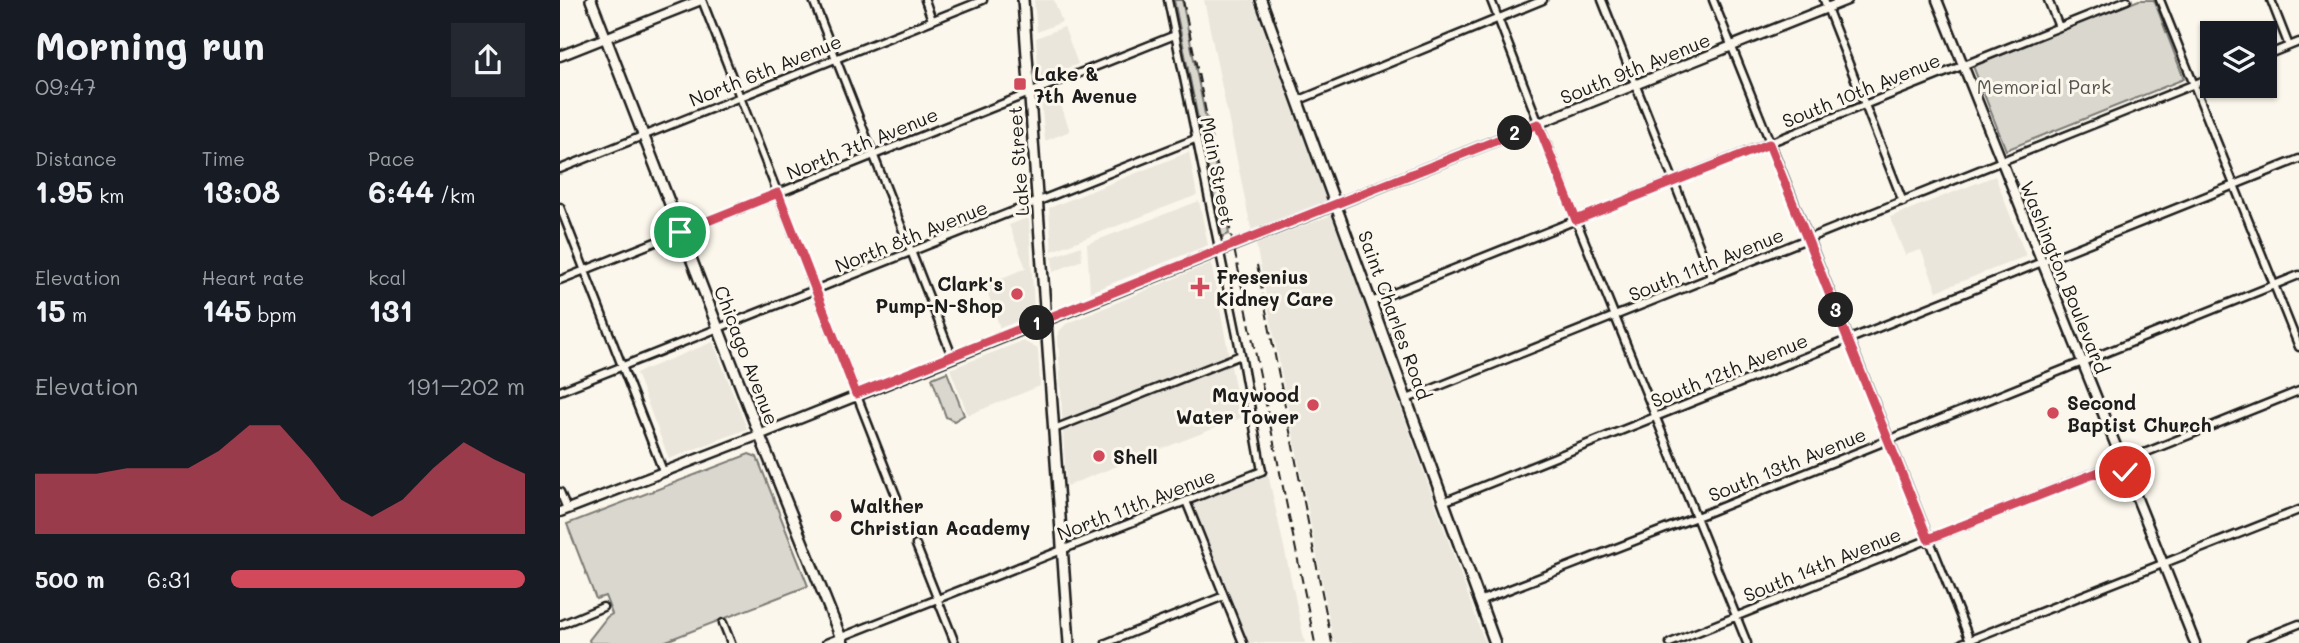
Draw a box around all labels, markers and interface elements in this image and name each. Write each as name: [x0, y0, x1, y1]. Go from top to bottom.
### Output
text: Morning run: [35, 20, 265, 70]
map controls: [2200, 21, 2277, 98]
button: layers: [2200, 21, 2277, 98]
button: share: [451, 23, 525, 97]
street label: South 9th Avenue: [1556, 27, 1714, 109]
street label: North 6th Avenue: [685, 28, 845, 112]
street label: South 10th Avenue: [1778, 47, 1944, 133]
place label: Lake & 7th Avenue: [1034, 61, 1137, 108]
text: 09:47: [35, 71, 96, 101]
park label: Memorial Park: [1977, 74, 2111, 99]
marker: Lake & 7th Avenue: [1012, 76, 1028, 92]
street label: North 7th Avenue: [782, 101, 942, 185]
street label: Lake Street: [1002, 105, 1034, 217]
street label: Main Street: [1195, 115, 1241, 227]
pin: 2: [1497, 116, 1532, 150]
text: 2: [1509, 120, 1520, 145]
text: Distance: [35, 146, 117, 171]
text: Time: [202, 146, 245, 171]
text: Pace: [368, 146, 415, 171]
text: 1.95: [35, 171, 93, 211]
text: 13:08: [202, 171, 280, 211]
text: 6:44: [368, 171, 434, 211]
street label: Washington Boulevard: [2015, 177, 2115, 377]
text: km: [93, 183, 124, 208]
text: /km: [434, 183, 475, 208]
street label: North 8th Avenue: [831, 194, 991, 278]
pin: [650, 202, 710, 262]
icon: arrive: [661, 213, 699, 251]
street label: South 11th Avenue: [1625, 221, 1787, 307]
street label: Saint Charles Road: [1353, 227, 1437, 403]
place label: Fresenius Kidney Care: [1216, 264, 1333, 311]
text: Elevation: [35, 265, 120, 290]
text: Heart rate: [202, 265, 304, 290]
text: kcal: [368, 265, 406, 290]
place label: Clark's Pump-N-Shop: [875, 271, 1003, 318]
marker: Fresenius Kidney Care: [1190, 277, 1210, 297]
street label: Chicago Avenue: [709, 282, 785, 428]
marker: Clark's Pump-N-Shop: [1009, 286, 1025, 302]
text: 15: [35, 290, 66, 330]
text: 145: [202, 290, 252, 330]
text: 131: [368, 290, 413, 330]
pin: 3: [1818, 292, 1854, 328]
text: 3: [1830, 297, 1841, 322]
text: m: [66, 302, 87, 327]
text: bpm: [252, 302, 297, 327]
pin: 1: [1020, 306, 1054, 340]
text: 1: [1032, 310, 1041, 335]
street label: South 12th Avenue: [1647, 327, 1811, 413]
text: Elevation: [35, 371, 138, 401]
text: 191–202 m: [407, 371, 525, 401]
place label: Maywood Water Tower: [1176, 382, 1299, 429]
place label: Second Baptist Church: [2067, 390, 2211, 437]
marker: Maywood Water Tower: [1305, 397, 1321, 413]
marker: Second Baptist Church: [2045, 405, 2061, 421]
street label: South 13th Avenue: [1704, 421, 1870, 507]
pin: [2095, 442, 2155, 502]
place label: Shell: [1113, 444, 1158, 469]
marker: Shell: [1091, 448, 1107, 464]
icon: check: [2106, 453, 2144, 491]
street label: North 11th Avenue: [1053, 462, 1219, 546]
place label: Walther Christian Academy: [850, 493, 1030, 540]
marker: Walther Christian Academy: [828, 508, 844, 524]
street label: South 14th Avenue: [1739, 521, 1905, 607]
text: 500 m: [35, 564, 105, 594]
text: 6:31: [147, 564, 192, 594]

